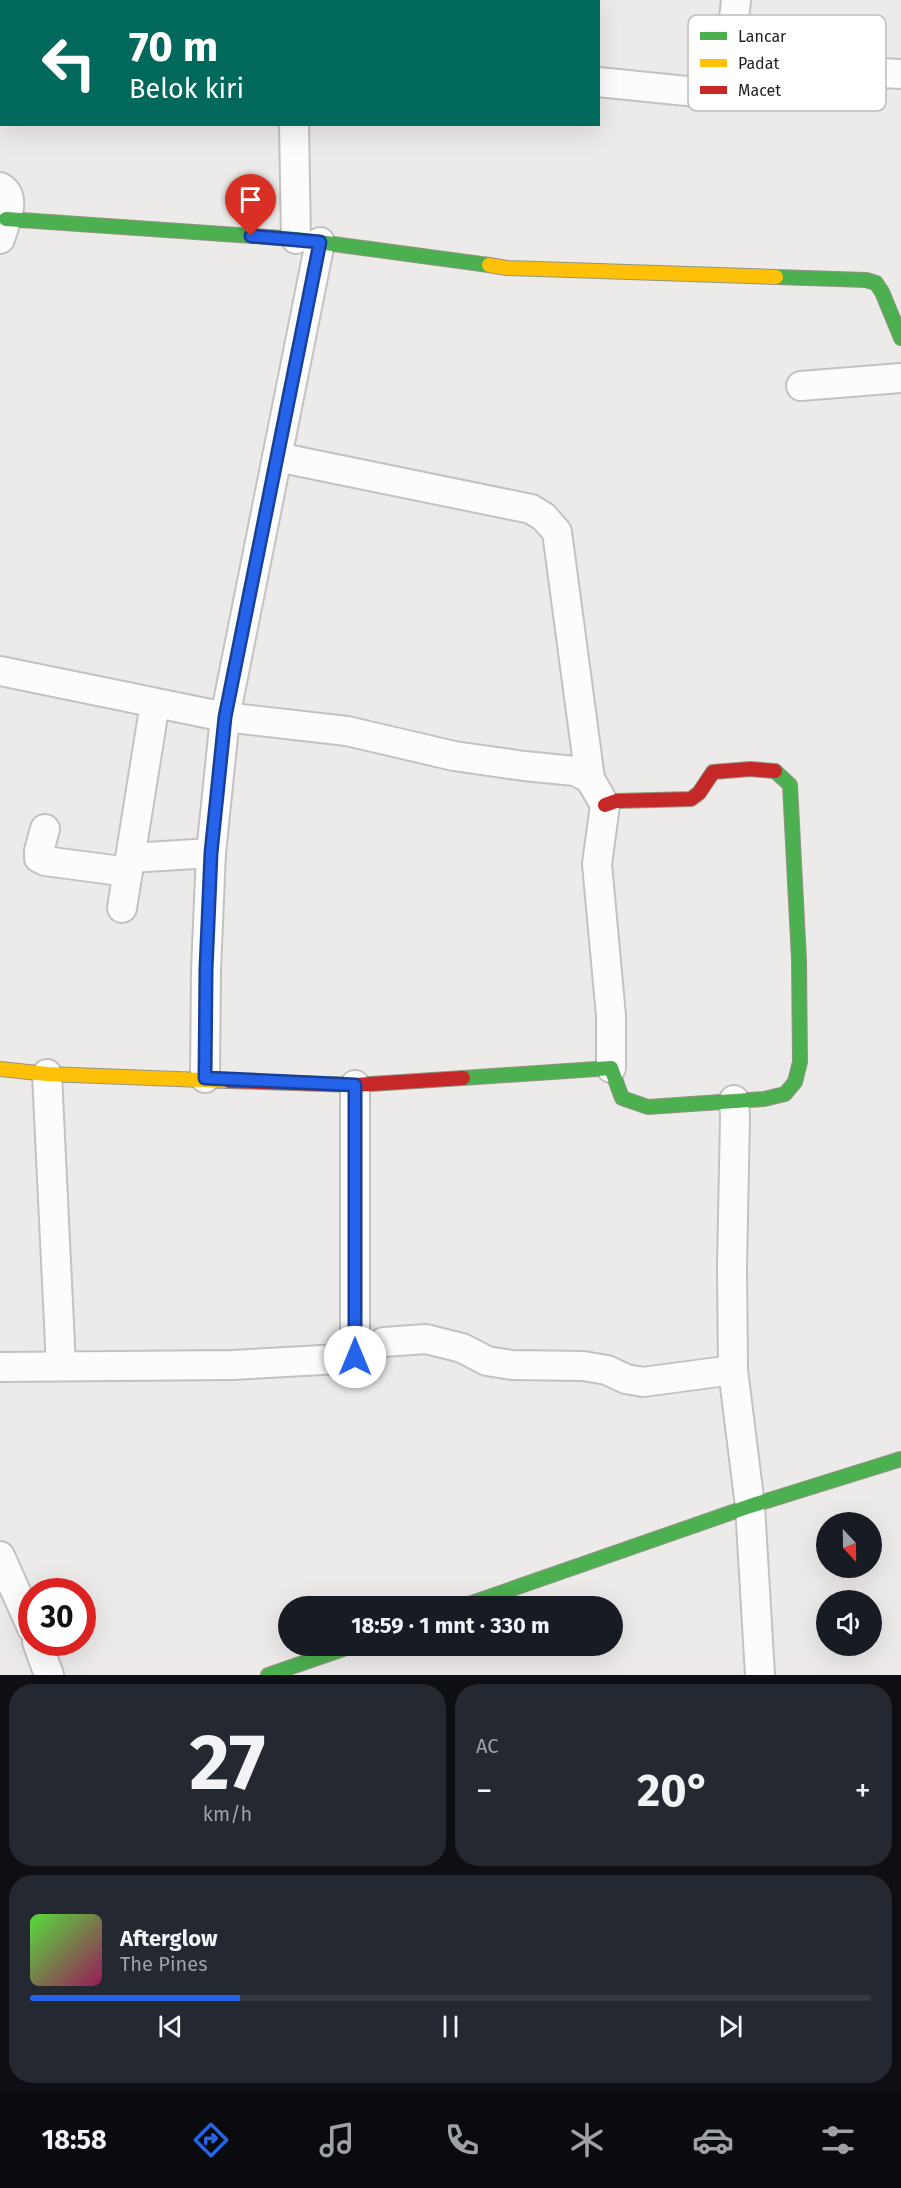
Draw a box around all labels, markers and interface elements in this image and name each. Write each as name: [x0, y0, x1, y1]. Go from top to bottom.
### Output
legend: [688, 15, 886, 111]
text: 70 m: [129, 22, 218, 72]
icon: left: [30, 24, 108, 102]
text: Lancar: [738, 27, 787, 46]
text: Padat: [738, 54, 779, 73]
text: Belok kiri: [129, 73, 244, 105]
text: Macet: [738, 81, 781, 100]
pin: [225, 174, 276, 236]
icon: arrive: [234, 183, 267, 216]
position arrow: [323, 1325, 387, 1389]
north arrow: [816, 1512, 882, 1578]
map controls: [816, 1512, 882, 1656]
speed limit sign: 30: [18, 1578, 96, 1656]
button: sound: [816, 1590, 882, 1656]
text: 18:59 · 1 mnt · 330 m: [351, 1612, 550, 1639]
text: 27: [189, 1716, 266, 1810]
text: AC: [476, 1734, 498, 1758]
text: 20°: [637, 1764, 710, 1818]
text: −: [476, 1771, 493, 1811]
text: +: [855, 1771, 871, 1811]
text: km/h: [203, 1802, 252, 1826]
text: Afterglow: [120, 1925, 217, 1952]
text: The Pines: [120, 1952, 207, 1976]
icon: previous: [154, 2010, 187, 2043]
icon: pause: [434, 2010, 467, 2043]
icon: next: [714, 2010, 747, 2043]
icon: directions: [190, 2119, 232, 2161]
icon: music: [316, 2119, 358, 2161]
icon: phone: [441, 2119, 483, 2161]
icon: climate: [566, 2119, 608, 2161]
icon: car: [692, 2119, 734, 2161]
icon: filters: [817, 2119, 859, 2161]
text: 18:58: [42, 2124, 107, 2156]

